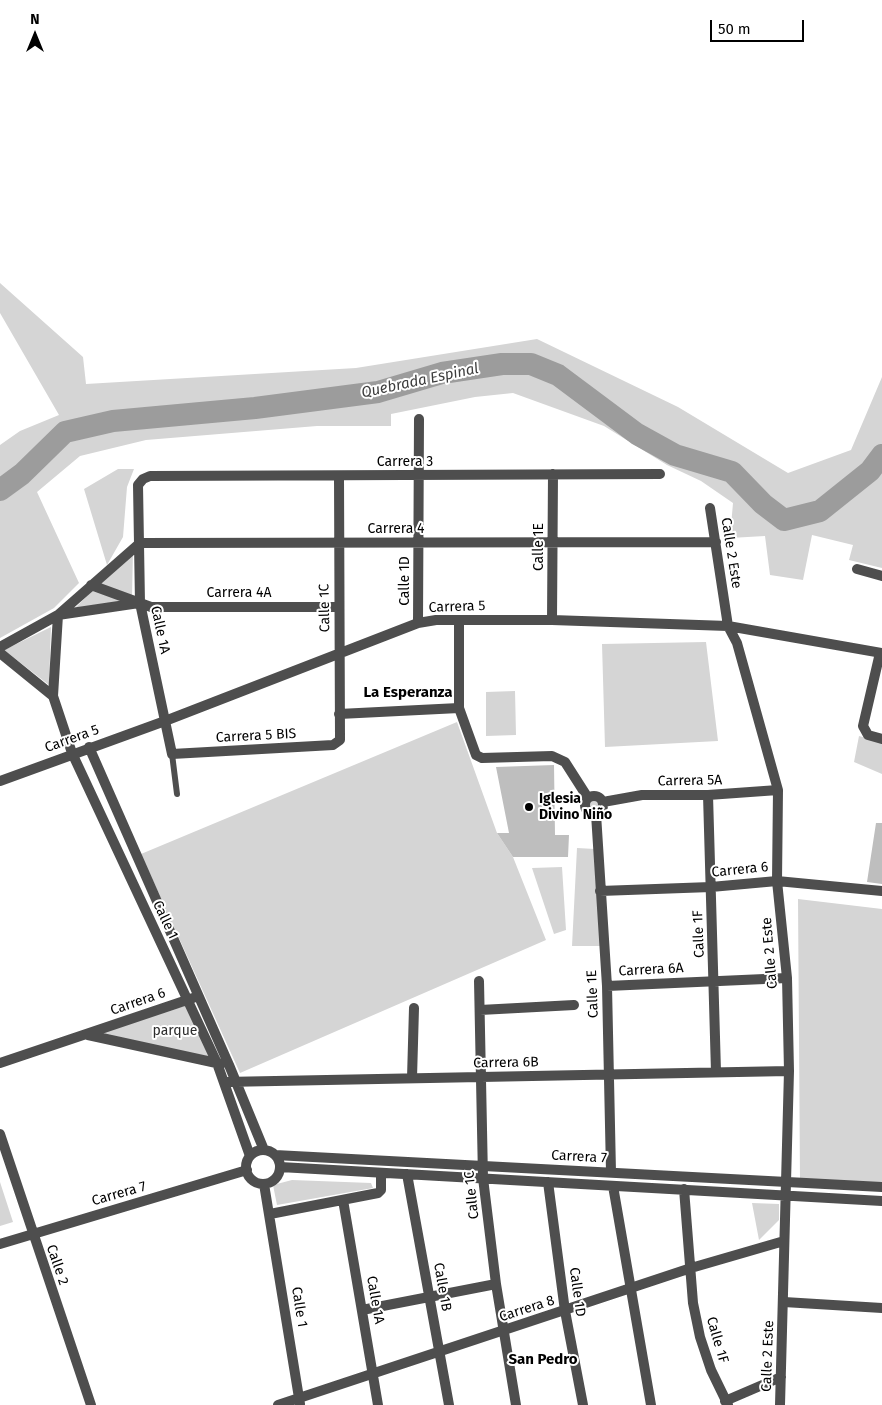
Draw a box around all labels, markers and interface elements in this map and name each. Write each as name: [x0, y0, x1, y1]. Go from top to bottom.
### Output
north arrow: [10, 10, 60, 60]
scale bar: [712, 10, 806, 42]
text: N: [30, 11, 40, 28]
text: 50 m: [718, 20, 751, 38]
water label: Quebrada Espinal: [360, 360, 480, 402]
street label: Carrera 3: [377, 454, 433, 470]
street label: Calle 2 Este: [717, 516, 745, 590]
street label: Carrera 4: [367, 521, 425, 537]
street label: Calle 1E: [531, 523, 547, 571]
street label: Calle 1D: [397, 556, 413, 606]
street label: Calle 1C: [316, 584, 334, 632]
street label: Carrera 4A: [206, 585, 272, 601]
street label: Carrera 5: [428, 598, 486, 616]
street label: Calle 1A: [147, 604, 173, 656]
district label: La Esperanza: [364, 684, 452, 702]
street label: Carrera 5: [43, 721, 101, 757]
street label: Carrera 5 BIS: [215, 726, 297, 746]
street label: Carrera 5A: [658, 772, 722, 790]
place label: Iglesia Divino Niño: [539, 791, 612, 824]
marker: Iglesia Divino Niño: [523, 801, 535, 813]
street label: Carrera 6: [711, 859, 769, 881]
street label: Calle 1: [149, 898, 181, 942]
street label: Calle 1F: [690, 910, 708, 958]
street label: Calle 2 Este: [759, 917, 781, 989]
street label: Carrera 6A: [618, 960, 684, 980]
street label: Calle 1E: [584, 970, 602, 1018]
street label: Carrera 6: [108, 985, 168, 1019]
park label: parque: [153, 1023, 197, 1039]
street label: Carrera 6B: [473, 1054, 539, 1072]
street label: Carrera 7: [551, 1147, 607, 1167]
street label: Calle 1C: [461, 1170, 483, 1220]
street label: Carrera 7: [90, 1178, 148, 1210]
street label: Calle 2: [42, 1243, 72, 1287]
street label: Calle 1B: [429, 1261, 455, 1313]
street label: Calle 1D: [565, 1266, 589, 1318]
street label: Calle 1A: [362, 1275, 388, 1325]
street label: Calle 1: [288, 1286, 310, 1328]
street label: Carrera 8: [497, 1292, 557, 1326]
street label: Calle 1F: [702, 1315, 732, 1365]
street label: Calle 2 Este: [758, 1320, 778, 1392]
district label: San Pedro: [508, 1351, 578, 1369]

